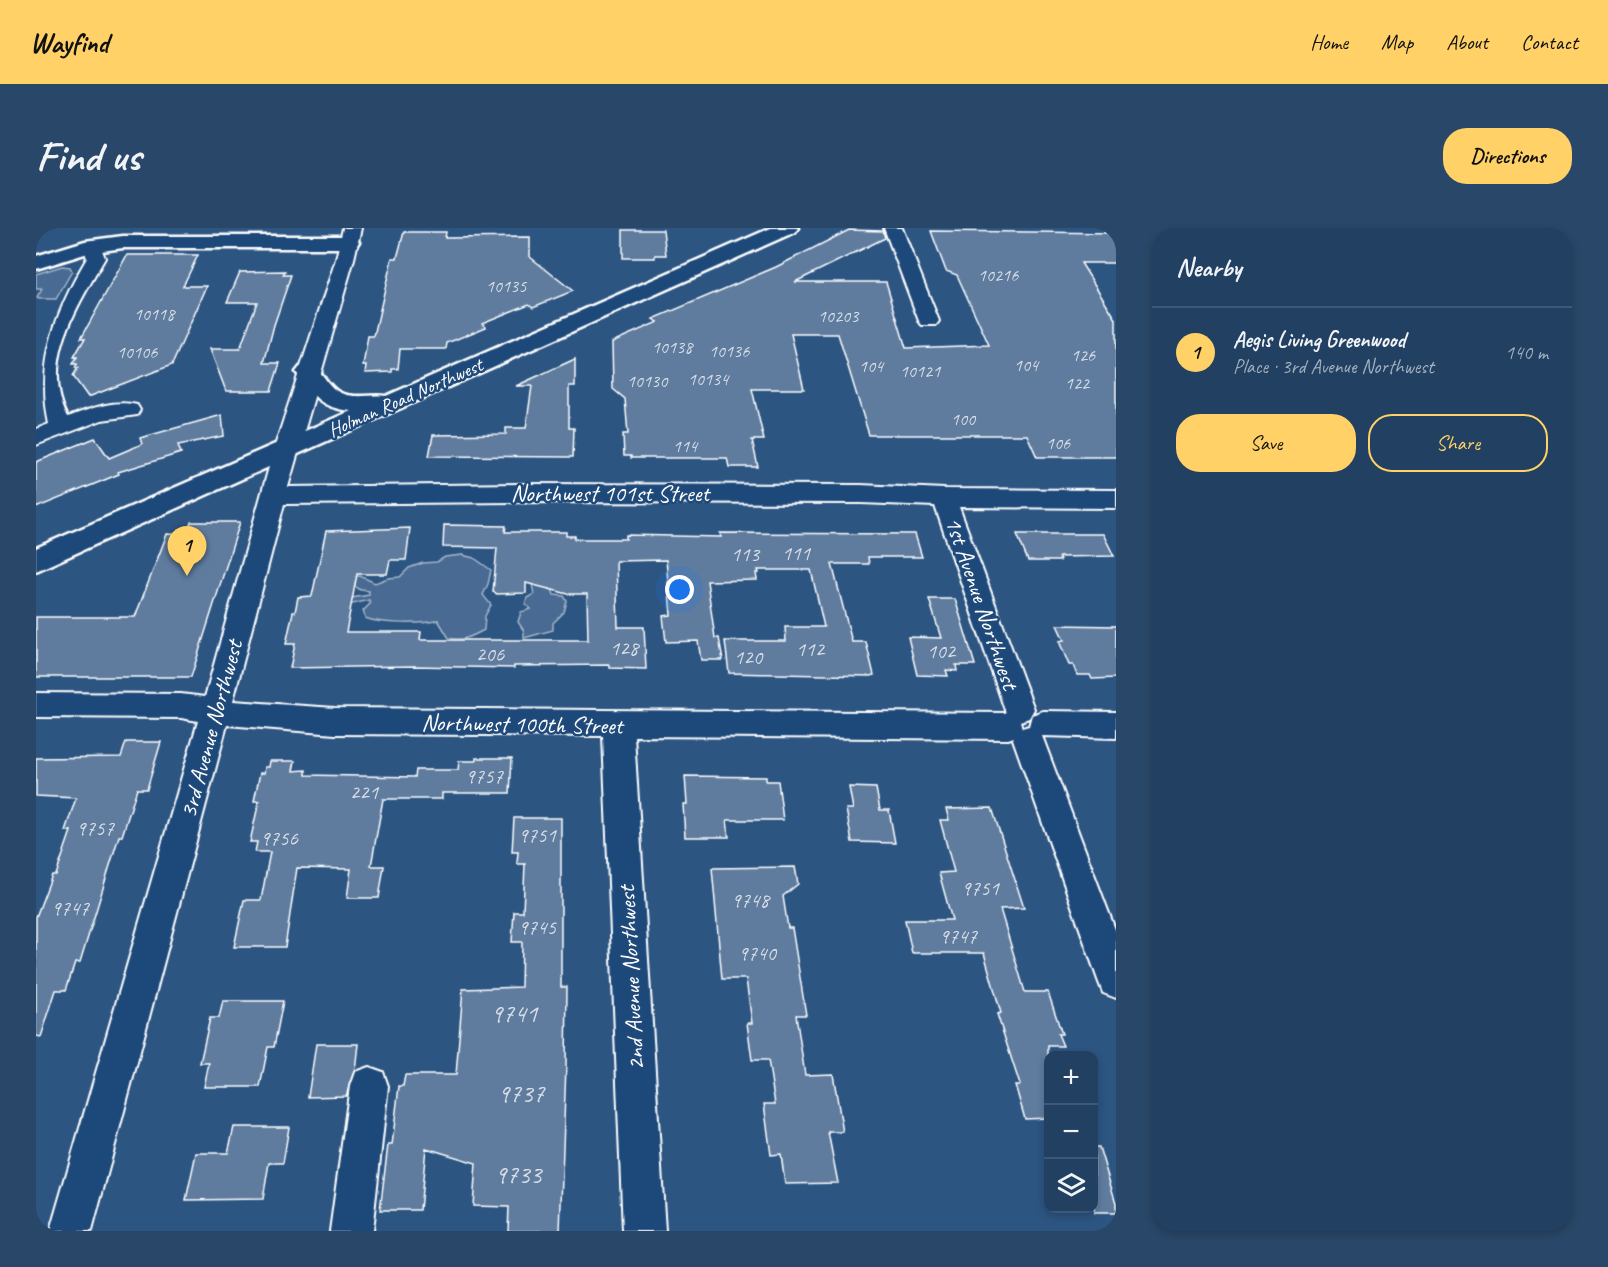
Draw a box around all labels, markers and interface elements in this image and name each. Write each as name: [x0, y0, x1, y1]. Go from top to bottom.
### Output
text: Wayfind: [30, 25, 109, 60]
text: Home: [1310, 29, 1348, 55]
text: Map: [1381, 29, 1413, 55]
text: About: [1446, 29, 1488, 55]
text: Contact: [1521, 29, 1578, 55]
button: Directions: [1443, 128, 1572, 184]
text: Find us: [36, 130, 141, 183]
text: Nearby: [1176, 251, 1241, 284]
house number: 10216: [978, 264, 1019, 286]
house number: 10135: [486, 275, 527, 297]
house number: 10118: [134, 303, 176, 325]
house number: 10203: [818, 305, 860, 327]
text: Aegis Living Greenwood: [1233, 326, 1405, 354]
house number: 10138: [652, 336, 694, 358]
house number: 10136: [709, 340, 750, 362]
text: 1: [1191, 340, 1200, 365]
text: 140 m: [1505, 340, 1548, 365]
house number: 10106: [117, 341, 158, 363]
house number: 126: [1071, 344, 1096, 366]
street label: Holman Road Northwest: [324, 351, 489, 443]
house number: 104: [1014, 354, 1040, 376]
text: Place · 3rd Avenue Northwest: [1233, 354, 1434, 379]
house number: 104: [859, 355, 885, 377]
house number: 10121: [900, 360, 941, 382]
house number: 10134: [688, 368, 730, 390]
house number: 10130: [627, 370, 669, 392]
house number: 122: [1065, 372, 1091, 394]
house number: 100: [951, 408, 977, 430]
button: Save: [1176, 414, 1356, 472]
button: Share: [1368, 414, 1548, 472]
house number: 106: [1046, 432, 1071, 454]
house number: 114: [673, 435, 699, 457]
street label: Northwest 101st Street: [511, 478, 711, 508]
street label: 1st Avenue Northwest: [938, 513, 1026, 695]
pin: 1: [168, 526, 206, 576]
house number: 111: [782, 540, 812, 566]
house number: 113: [731, 541, 761, 567]
your location: [665, 575, 694, 604]
street label: 3rd Avenue Northwest: [173, 635, 250, 821]
house number: 128: [610, 635, 641, 661]
house number: 112: [796, 636, 826, 662]
house number: 102: [927, 638, 957, 664]
house number: 206: [476, 641, 505, 667]
house number: 120: [734, 644, 764, 670]
street label: Northwest 100th Street: [421, 707, 625, 741]
house number: 9757: [465, 763, 504, 789]
house number: 221: [350, 779, 380, 805]
house number: 9757: [76, 815, 115, 841]
house number: 9751: [518, 822, 557, 848]
house number: 9756: [260, 825, 298, 851]
house number: 9751: [961, 875, 1000, 901]
street label: 2nd Avenue Northwest: [611, 883, 651, 1071]
house number: 9748: [731, 887, 771, 913]
house number: 9747: [51, 895, 90, 921]
house number: 9745: [518, 914, 557, 940]
house number: 9747: [939, 923, 978, 949]
house number: 9740: [738, 940, 777, 966]
house number: 9741: [491, 997, 539, 1030]
map controls: [1044, 1051, 1098, 1213]
button: +: [1044, 1051, 1098, 1105]
house number: 9737: [498, 1077, 546, 1110]
button: −: [1044, 1105, 1098, 1159]
house number: 9733: [495, 1158, 544, 1191]
button: layers: [1044, 1159, 1098, 1213]

